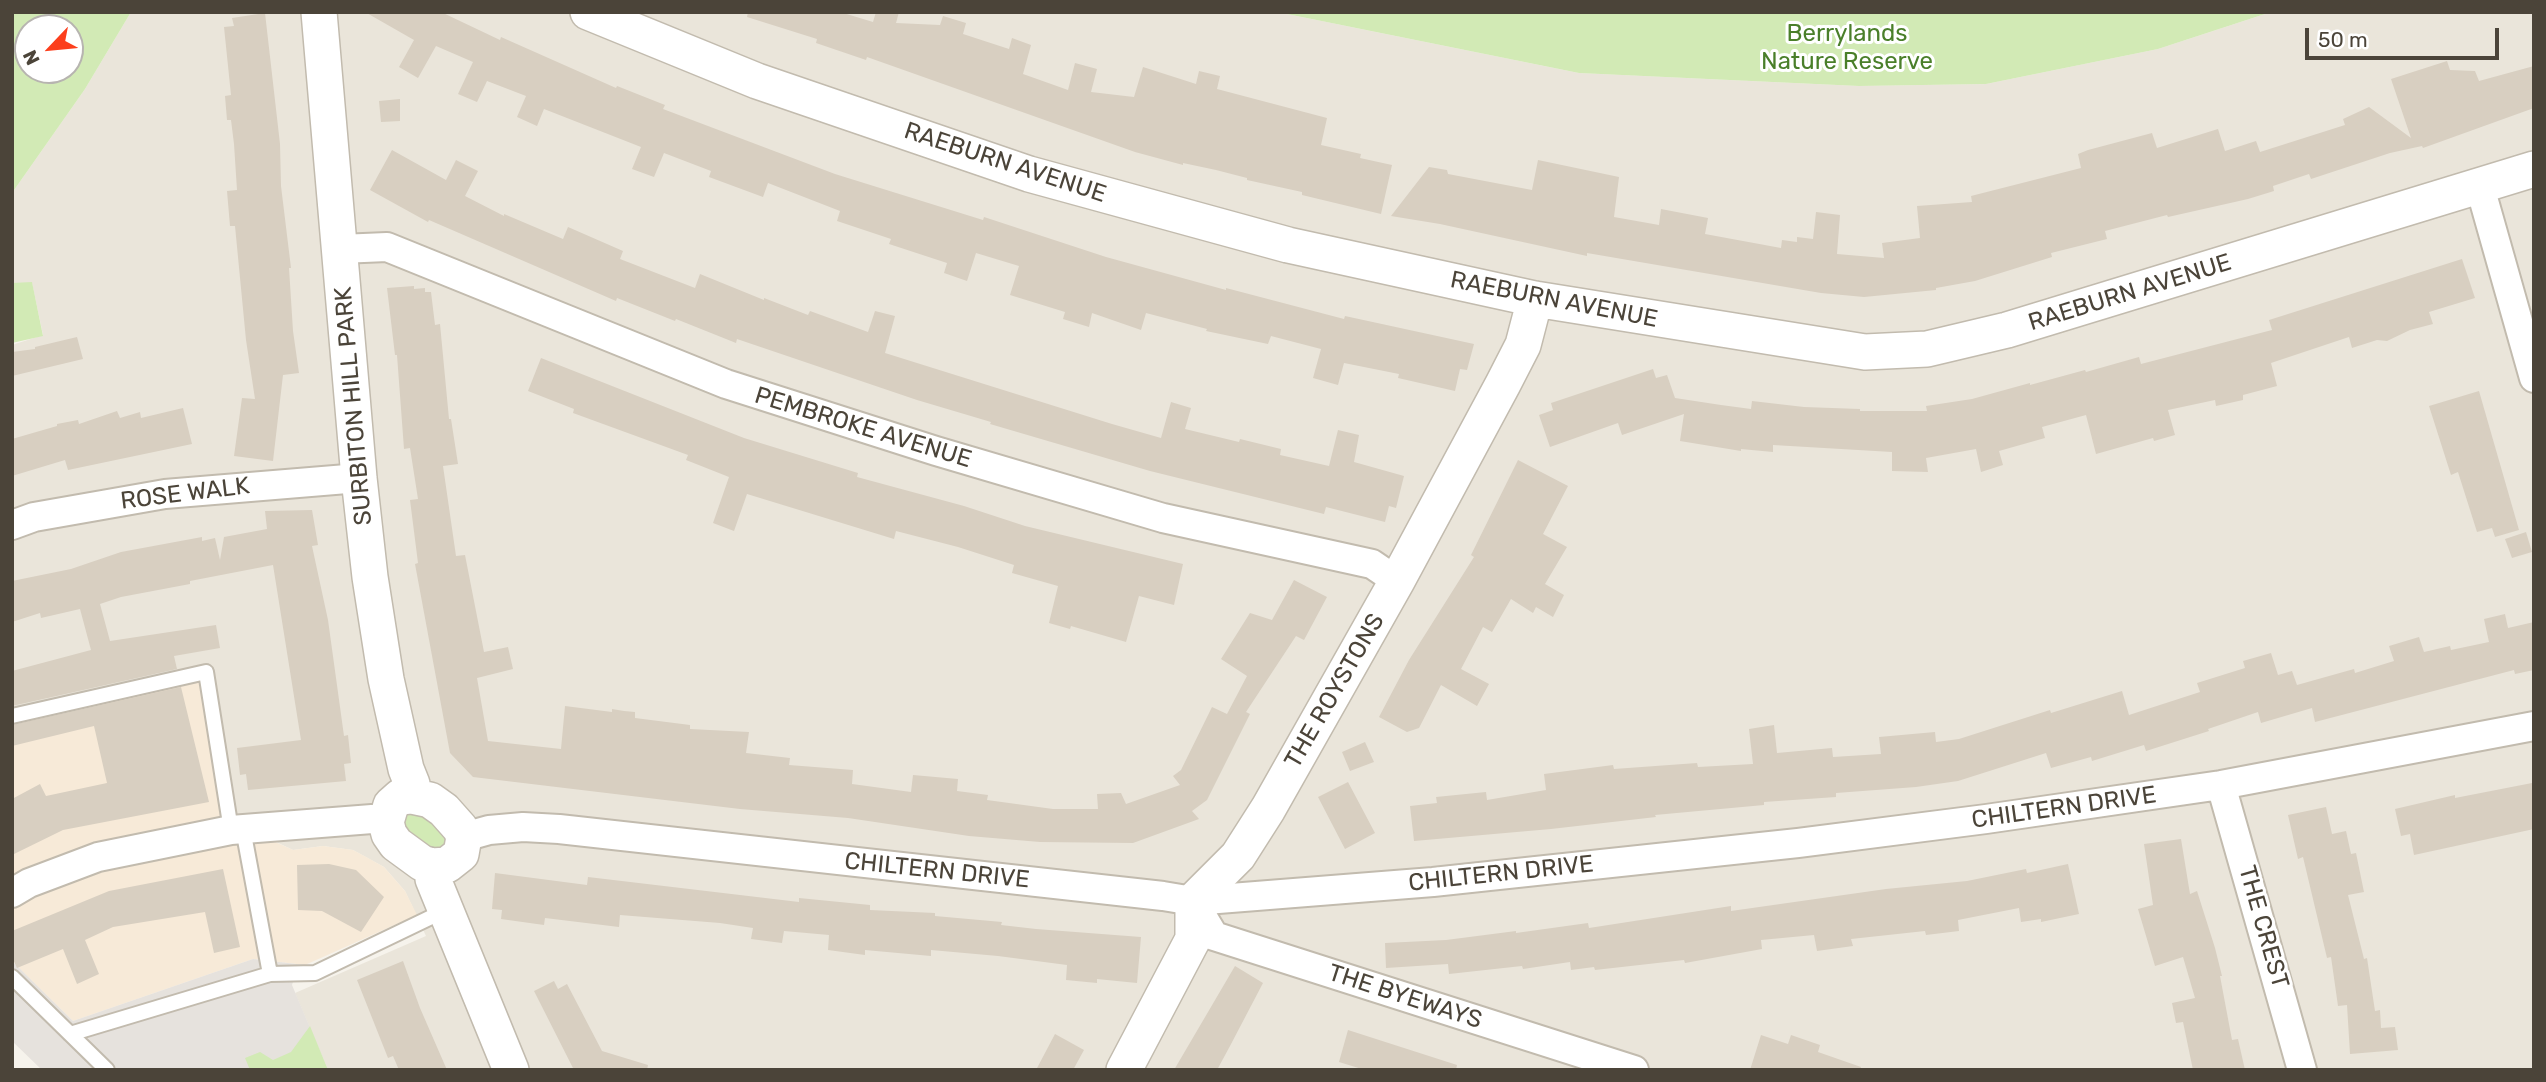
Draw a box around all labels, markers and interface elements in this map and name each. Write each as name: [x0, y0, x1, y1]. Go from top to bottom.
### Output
north arrow: [14, 14, 84, 84]
scale bar: [2308, 14, 2502, 58]
park label: Berrylands Nature Reserve: [1761, 20, 1933, 76]
text: 50 m: [2318, 27, 2368, 52]
text: N: [18, 46, 45, 69]
street label: RAEBURN AVENUE: [900, 117, 1110, 209]
street label: RAEBURN AVENUE: [2025, 248, 2235, 338]
street label: RAEBURN AVENUE: [1448, 266, 1660, 334]
street label: SURBITON HILL PARK: [329, 285, 379, 527]
street label: PEMBROKE AVENUE: [751, 381, 975, 475]
street label: ROSE WALK: [119, 472, 251, 516]
street label: THE ROYSTONS: [1279, 609, 1391, 773]
street label: CHILTERN DRIVE: [1970, 781, 2158, 835]
street label: CHILTERN DRIVE: [843, 847, 1031, 895]
street label: CHILTERN DRIVE: [1407, 850, 1595, 898]
street label: THE CREST: [2232, 862, 2294, 992]
street label: THE BYEWAYS: [1325, 959, 1485, 1035]

